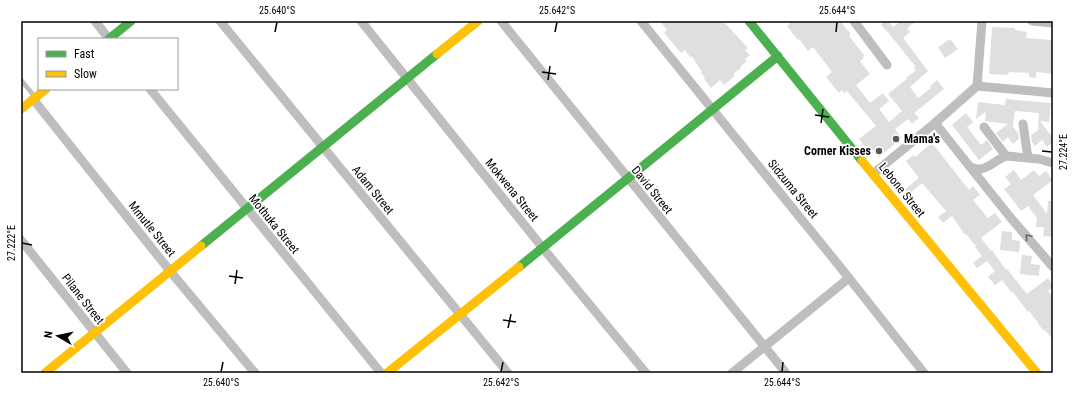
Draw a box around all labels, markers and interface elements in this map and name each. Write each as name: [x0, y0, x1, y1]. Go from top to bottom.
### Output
text: 25.640°S: [259, 5, 295, 16]
text: 25.642°S: [539, 5, 575, 16]
text: 25.644°S: [819, 5, 855, 16]
legend: [38, 38, 178, 90]
text: Fast: [74, 47, 95, 61]
text: Slow: [74, 67, 97, 81]
place label: Mama's: [904, 132, 941, 146]
marker: Mama's: [891, 134, 901, 144]
text: 27.224°E: [1058, 134, 1069, 170]
place label: Corner Kisses: [804, 144, 872, 158]
marker: Corner Kisses: [874, 146, 884, 156]
street label: Mokwena Street: [483, 156, 542, 224]
street label: Sidzuma Street: [765, 157, 821, 222]
street label: Lebone Street: [876, 160, 928, 220]
street label: Adam Street: [349, 163, 397, 217]
street label: David Street: [629, 163, 676, 217]
street label: Mothuka Street: [246, 192, 302, 257]
street label: Mmutle Street: [126, 199, 179, 260]
text: 27.222°E: [6, 225, 17, 261]
one-way arrow: [1025, 235, 1032, 242]
street label: Pilane Street: [59, 271, 107, 327]
north arrow: [38, 316, 78, 356]
text: N: [42, 330, 56, 339]
text: 25.640°S: [203, 377, 239, 388]
text: 25.642°S: [483, 377, 519, 388]
text: 25.644°S: [764, 377, 800, 388]

